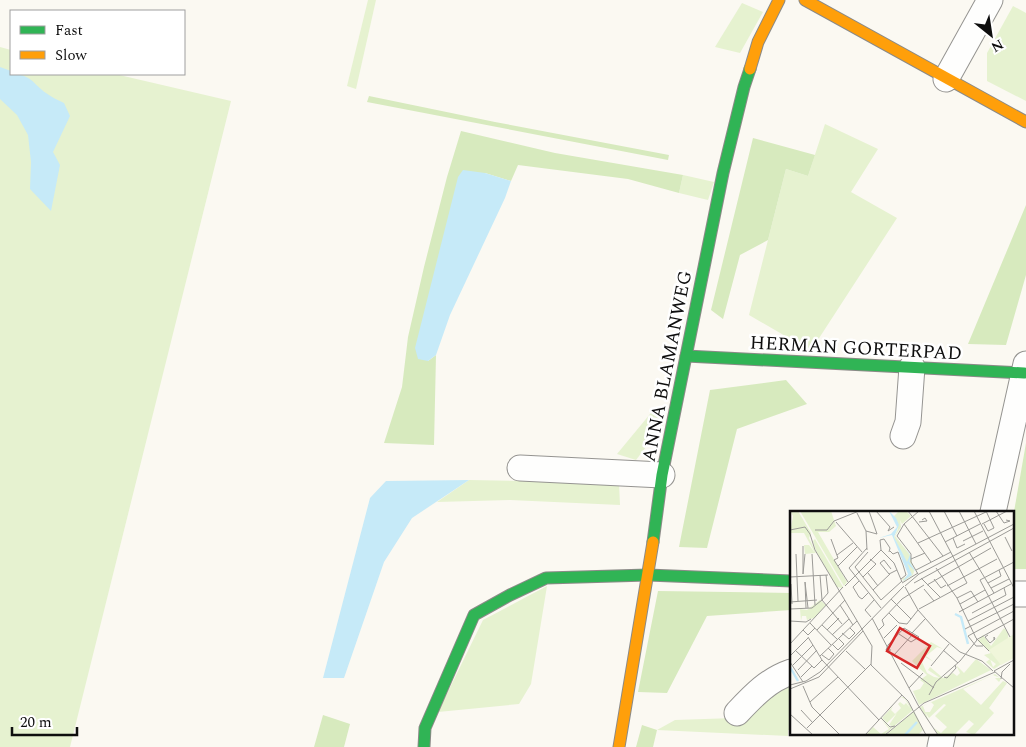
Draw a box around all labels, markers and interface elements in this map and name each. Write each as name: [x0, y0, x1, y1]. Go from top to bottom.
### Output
legend: [10, 10, 185, 75]
north arrow: [966, 10, 1016, 60]
text: Fast: [55, 19, 83, 42]
text: N: [987, 34, 1007, 58]
text: Slow: [55, 44, 87, 67]
street label: ANNA BLAMANWEG: [635, 268, 700, 464]
street label: HERMAN GORTERPAD: [749, 328, 963, 369]
inset map: [790, 511, 1014, 734]
scale bar: [12, 704, 78, 736]
text: 20 m: [20, 711, 52, 734]

